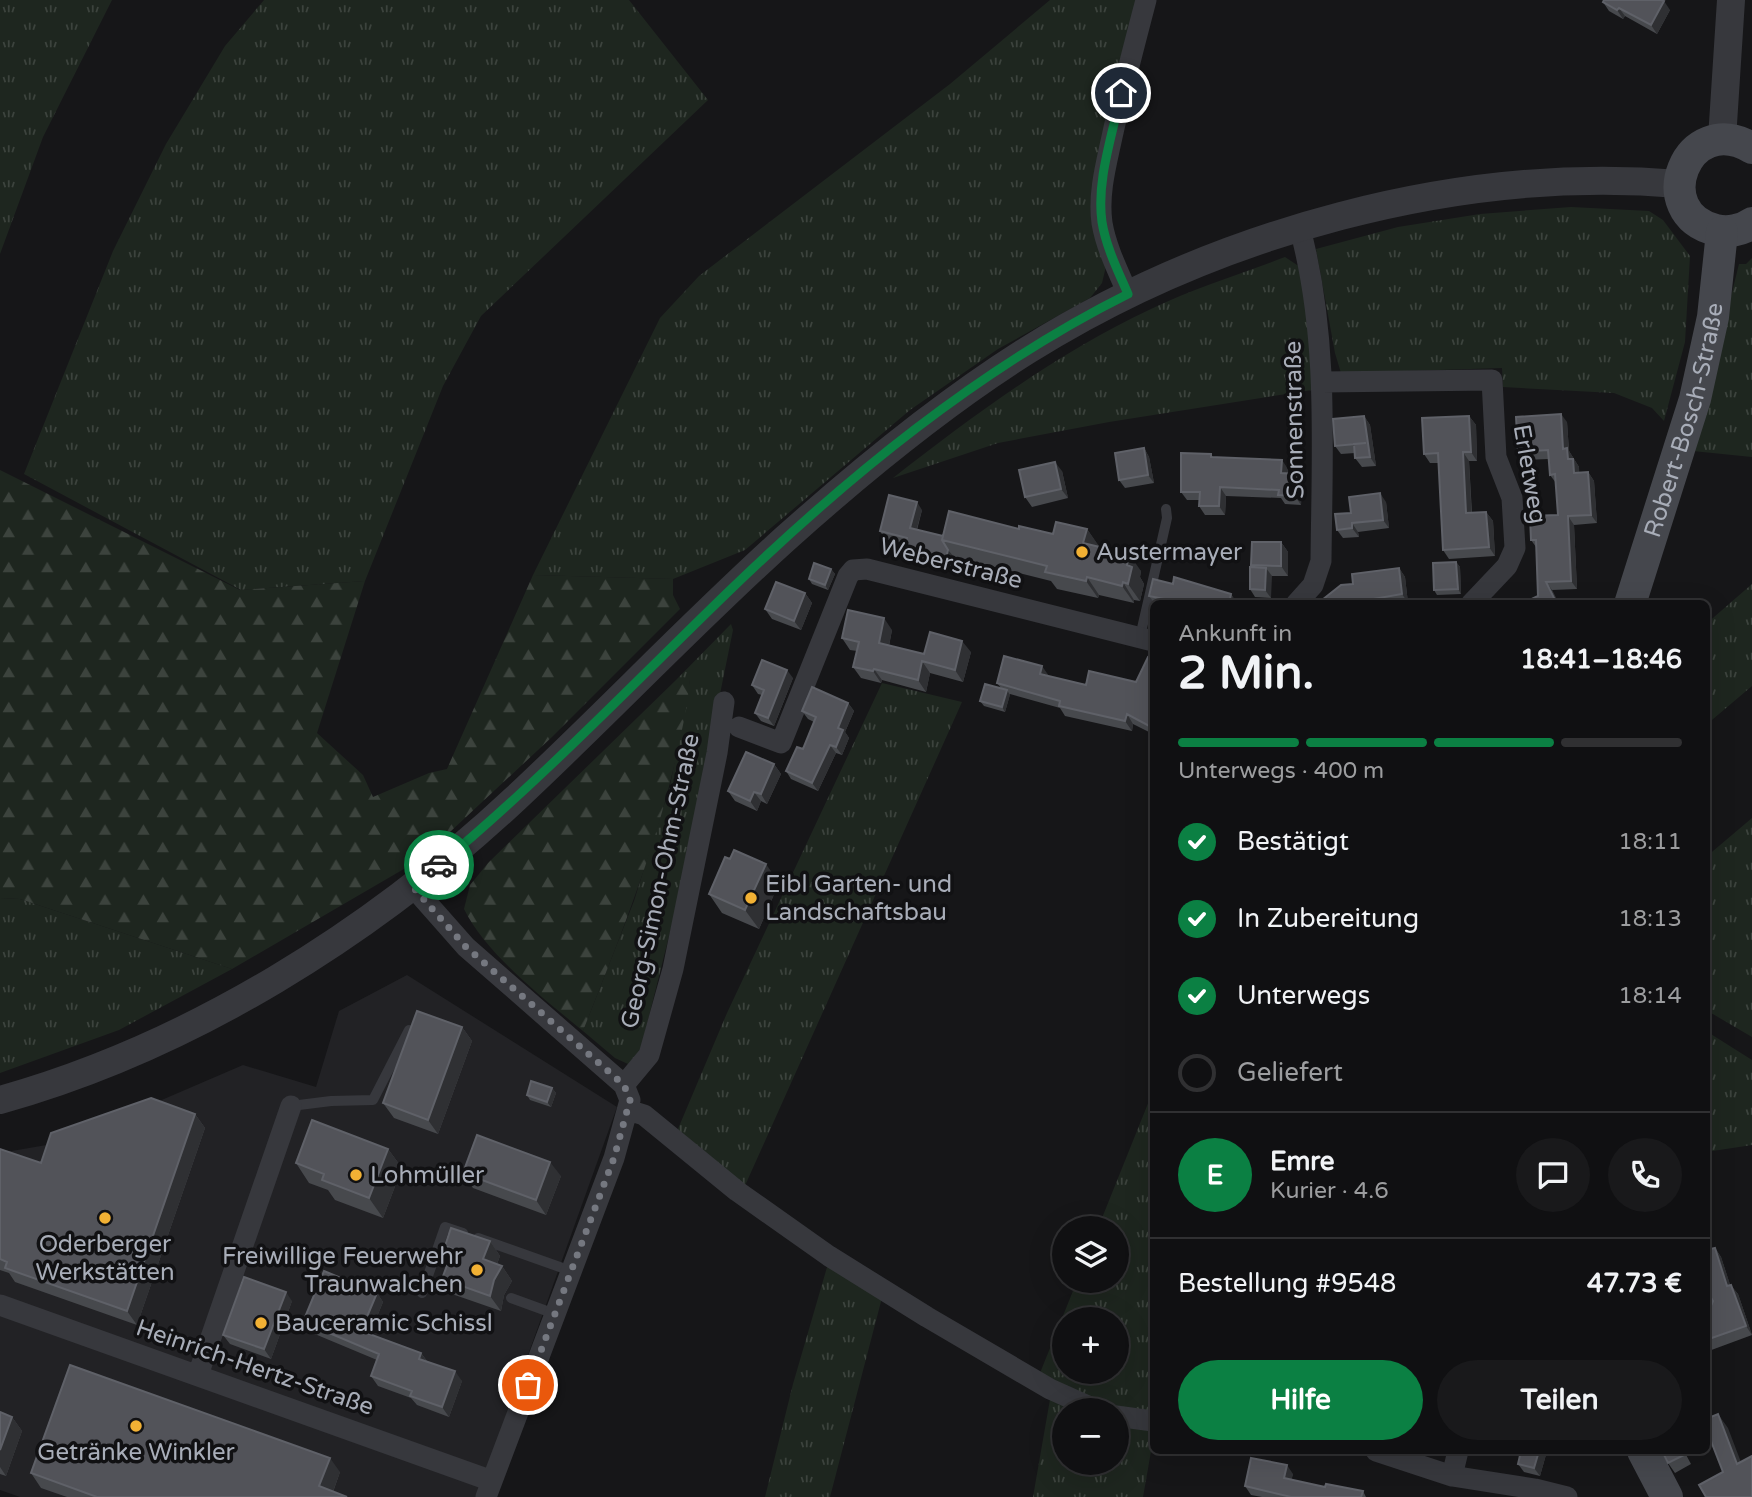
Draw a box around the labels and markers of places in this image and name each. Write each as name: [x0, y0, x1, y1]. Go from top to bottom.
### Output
pin: [1091, 63, 1151, 123]
place label: Austermayer: [1096, 538, 1243, 567]
marker: Austermayer: [1074, 544, 1090, 560]
place label: Eibl Garten- und Landschaftsbau: [765, 870, 952, 927]
marker: Eibl Garten- und Landschaftsbau: [743, 890, 759, 906]
place label: Lohmüller: [370, 1161, 485, 1190]
marker: Lohmüller: [348, 1167, 364, 1183]
marker: Oderberger Werkstätten: [97, 1210, 113, 1226]
place label: Oderberger Werkstätten: [35, 1230, 175, 1287]
place label: Freiwillige Feuerwehr Traunwalchen: [222, 1242, 464, 1299]
marker: Freiwillige Feuerwehr Traunwalchen: [469, 1262, 485, 1278]
place label: Bauceramic Schissl: [275, 1309, 493, 1338]
marker: Bauceramic Schissl: [253, 1315, 269, 1331]
pin: [498, 1355, 558, 1415]
marker: Getränke Winkler: [128, 1418, 144, 1434]
place label: Getränke Winkler: [37, 1438, 235, 1467]

